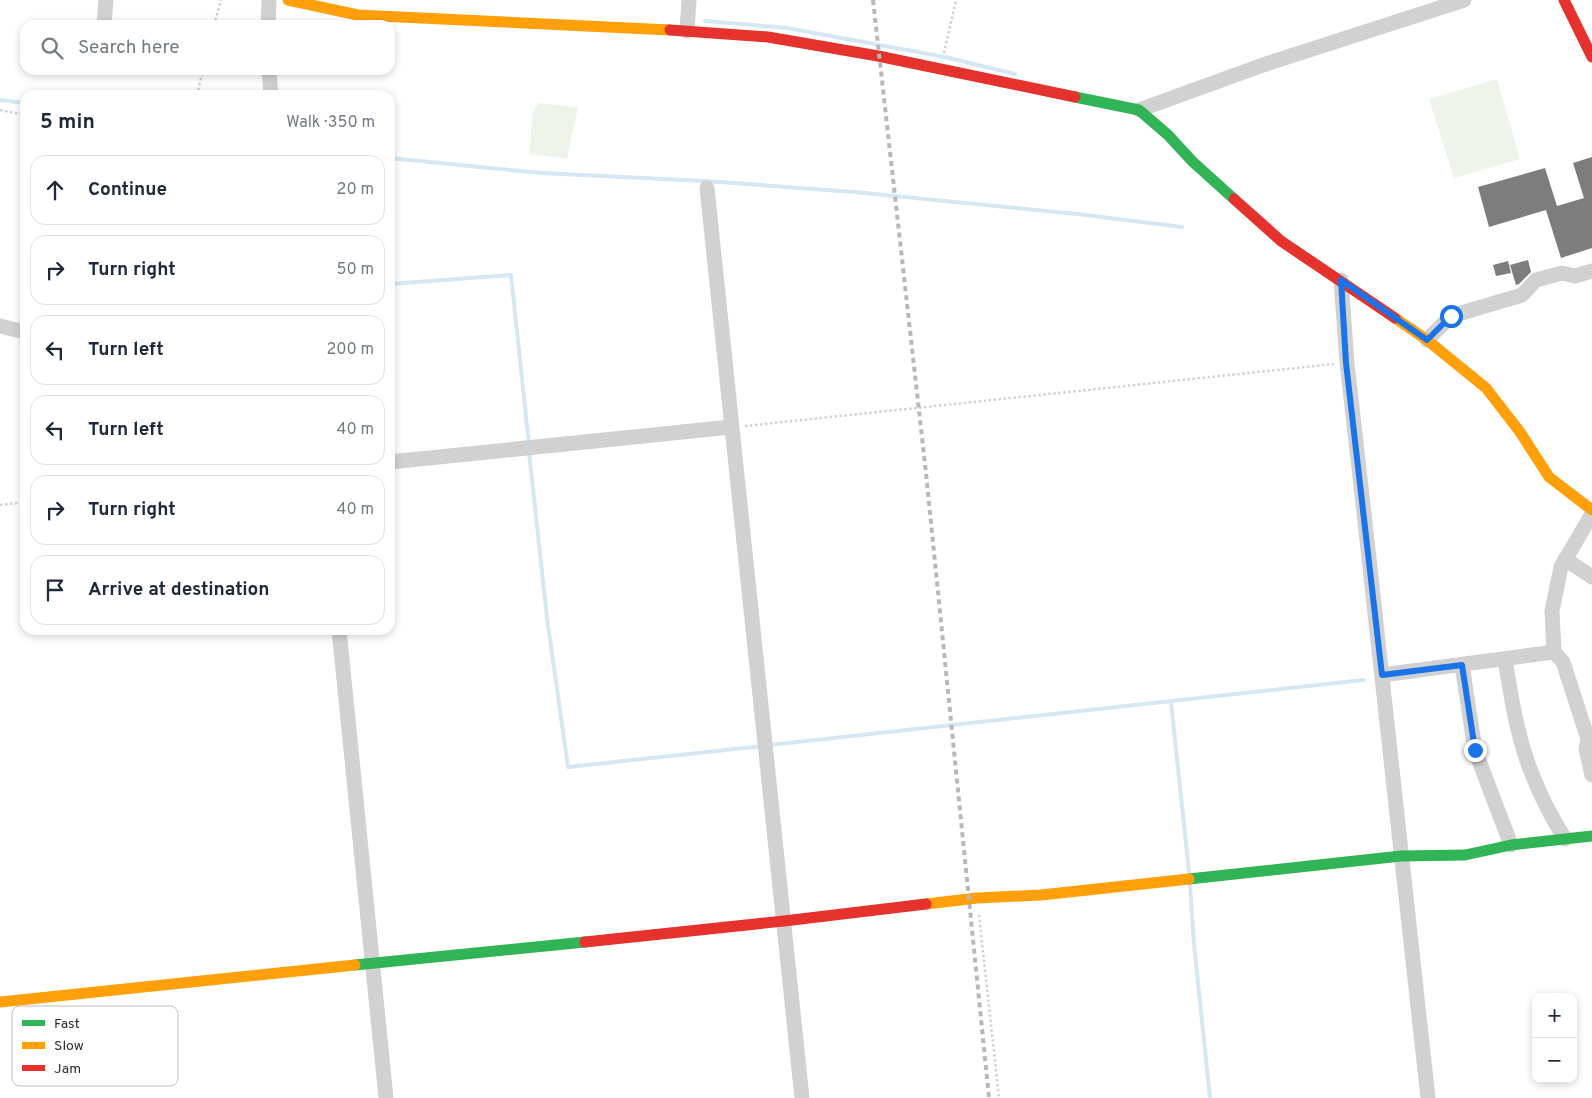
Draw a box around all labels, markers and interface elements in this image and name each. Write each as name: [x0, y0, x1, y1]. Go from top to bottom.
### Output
search box: [20, 20, 395, 75]
icon: search: [38, 34, 66, 62]
text: Search here: [78, 36, 180, 60]
text: 5 min: [40, 109, 95, 136]
text: Walk · 350 m: [286, 113, 375, 133]
icon: ahead: [41, 176, 69, 204]
text: Continue: [88, 178, 167, 202]
text: 20 m: [337, 180, 374, 200]
icon: right: [41, 256, 69, 284]
text: Turn right: [88, 258, 176, 282]
text: 50 m: [337, 260, 374, 280]
route start: [1440, 305, 1463, 328]
icon: left: [41, 336, 69, 364]
text: Turn left: [88, 338, 164, 362]
text: 200 m: [326, 340, 374, 360]
icon: left: [41, 416, 69, 444]
text: Turn left: [88, 418, 164, 442]
text: 40 m: [336, 420, 374, 440]
icon: right: [41, 496, 69, 524]
text: Turn right: [88, 498, 176, 522]
text: 40 m: [336, 500, 374, 520]
icon: arrive: [41, 576, 69, 604]
text: Arrive at destination: [88, 578, 269, 602]
route end: [1464, 739, 1487, 762]
map controls: [1532, 993, 1577, 1083]
button: +: [1532, 993, 1577, 1038]
legend: [12, 1006, 178, 1086]
text: Fast: [54, 1016, 80, 1033]
text: Slow: [54, 1038, 84, 1055]
button: −: [1532, 1038, 1577, 1083]
text: Jam: [54, 1061, 81, 1078]

